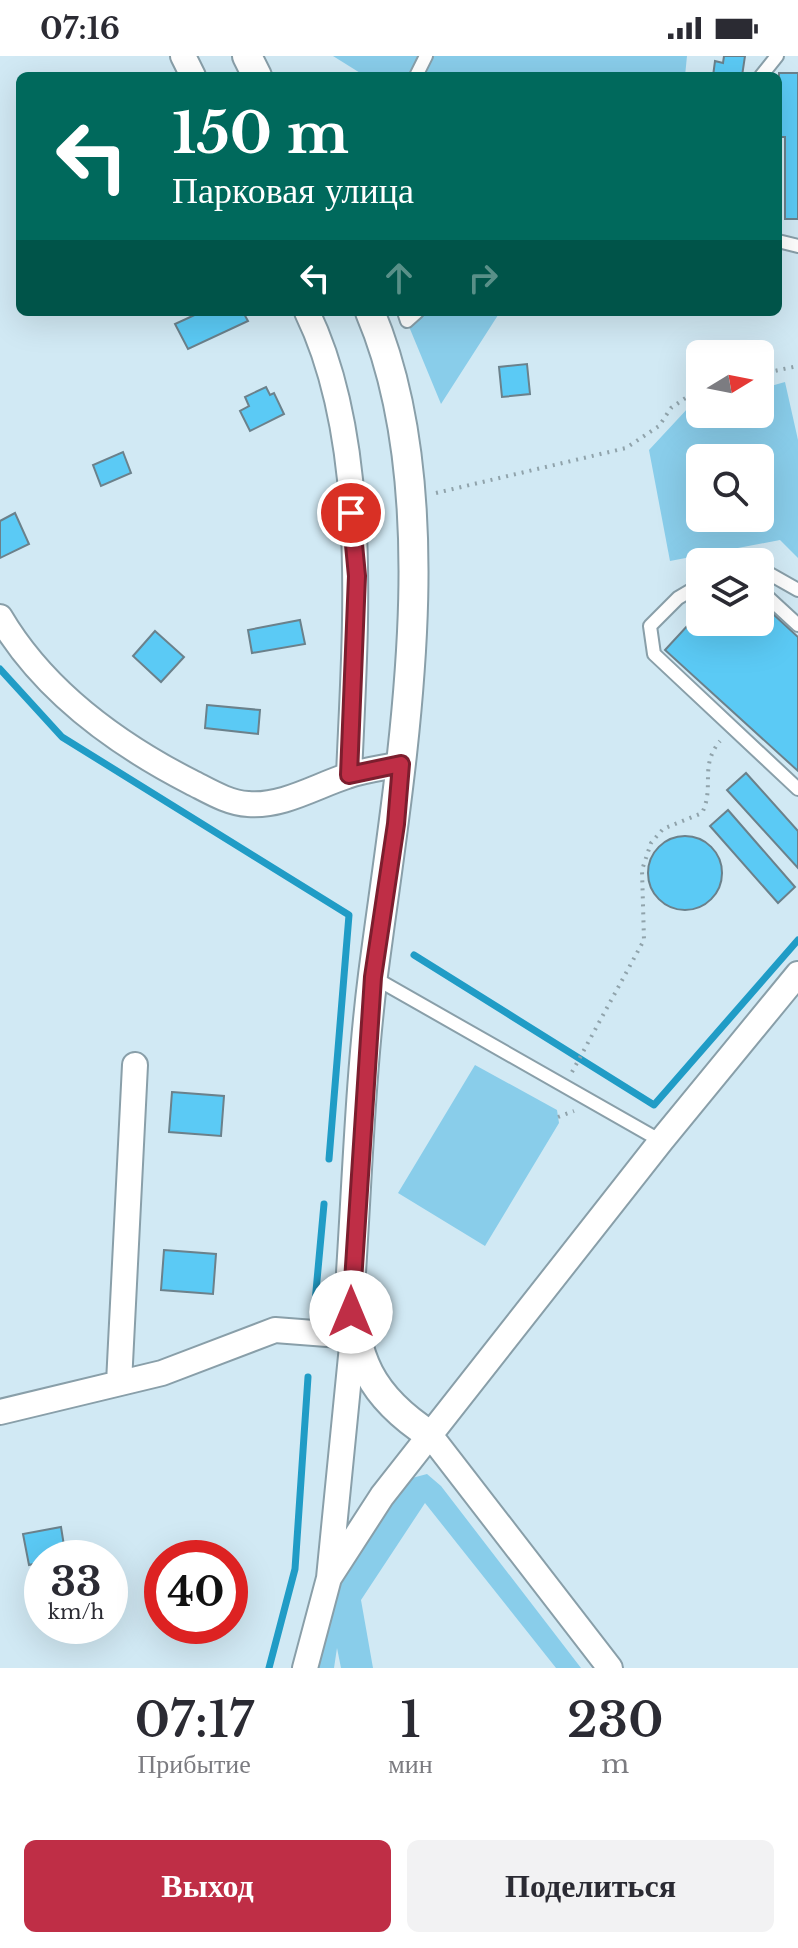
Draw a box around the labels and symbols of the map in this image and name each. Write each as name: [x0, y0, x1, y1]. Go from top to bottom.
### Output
north arrow: [686, 340, 774, 428]
pin: [317, 479, 385, 547]
position arrow: [309, 1270, 393, 1354]
speed limit sign: 40: [144, 1540, 248, 1644]

